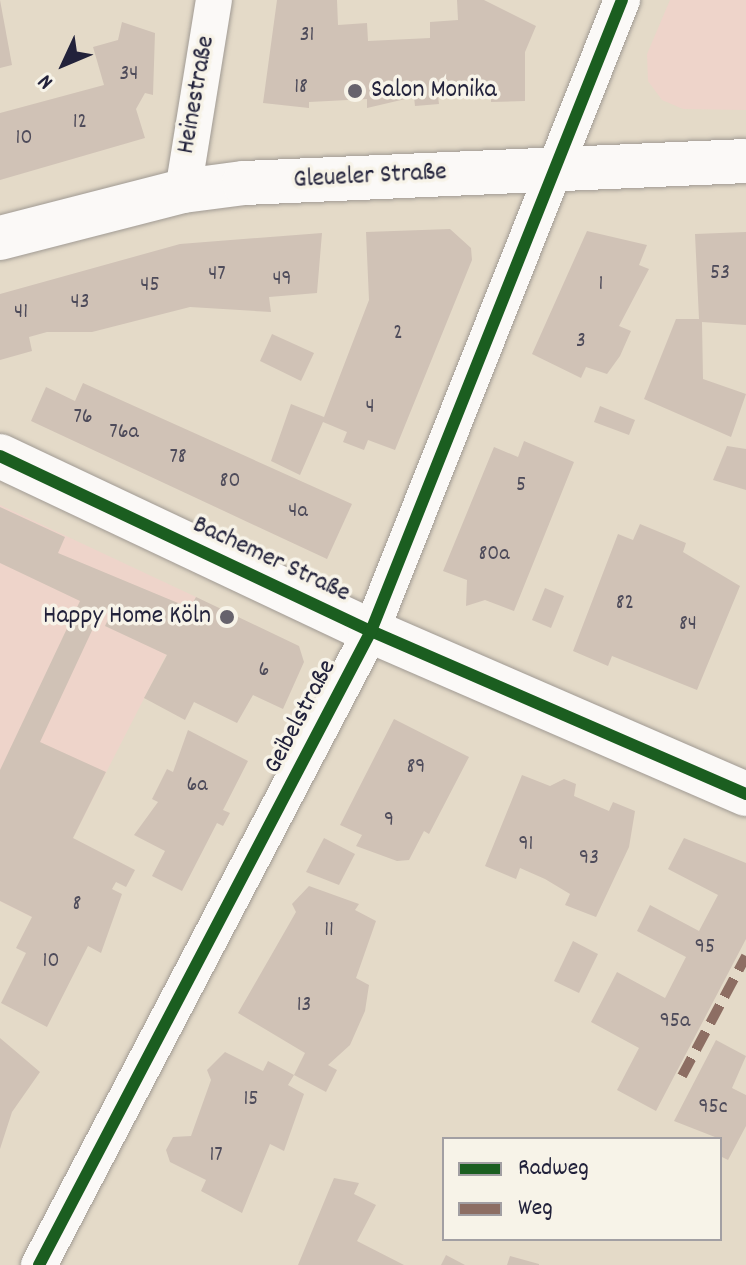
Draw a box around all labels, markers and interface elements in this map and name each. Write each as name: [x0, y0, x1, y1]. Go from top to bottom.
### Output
house number: 31: [300, 23, 314, 49]
north arrow: [24, 24, 104, 104]
street label: Heinestraße: [171, 34, 223, 156]
house number: 34: [120, 62, 138, 88]
text: N: [31, 66, 61, 96]
house number: 18: [294, 75, 308, 101]
place label: Salon Monika: [371, 75, 497, 107]
marker: Salon Monika: [346, 82, 364, 100]
house number: 12: [73, 110, 87, 136]
house number: 10: [16, 126, 32, 152]
street label: Gleueler Straße: [293, 157, 447, 197]
house number: 53: [710, 261, 730, 287]
house number: 47: [208, 262, 226, 288]
house number: 49: [272, 267, 292, 293]
house number: 1: [599, 272, 603, 298]
house number: 45: [140, 273, 160, 299]
house number: 43: [71, 290, 89, 316]
house number: 41: [14, 300, 28, 326]
house number: 2: [393, 321, 403, 347]
house number: 3: [576, 329, 586, 355]
house number: 4: [365, 395, 375, 421]
house number: 76: [73, 405, 93, 431]
house number: 76a: [109, 420, 139, 446]
house number: 78: [169, 445, 187, 471]
house number: 80: [220, 469, 240, 495]
house number: 5: [516, 473, 526, 499]
house number: 4a: [288, 499, 308, 525]
street label: Bachemer Straße: [187, 510, 355, 610]
house number: 80a: [478, 542, 510, 568]
house number: 82: [616, 591, 634, 617]
place label: Happy Home Köln: [43, 601, 211, 633]
marker: Happy Home Köln: [218, 608, 236, 626]
house number: 84: [679, 612, 697, 638]
street label: Geibelstraße: [258, 655, 344, 779]
house number: 6: [259, 658, 269, 684]
house number: 89: [407, 755, 425, 781]
house number: 6a: [186, 773, 208, 799]
house number: 9: [384, 808, 394, 834]
house number: 91: [519, 832, 533, 858]
house number: 93: [579, 846, 599, 872]
house number: 8: [73, 892, 81, 918]
house number: 11: [324, 918, 334, 944]
house number: 95: [695, 935, 715, 961]
house number: 10: [43, 949, 59, 975]
house number: 13: [297, 993, 311, 1019]
house number: 95a: [660, 1009, 690, 1035]
house number: 15: [243, 1087, 259, 1113]
house number: 95c: [698, 1095, 728, 1121]
legend: [442, 1137, 722, 1241]
house number: 17: [209, 1143, 223, 1169]
text: Radweg: [518, 1152, 589, 1186]
text: Weg: [518, 1192, 553, 1226]

